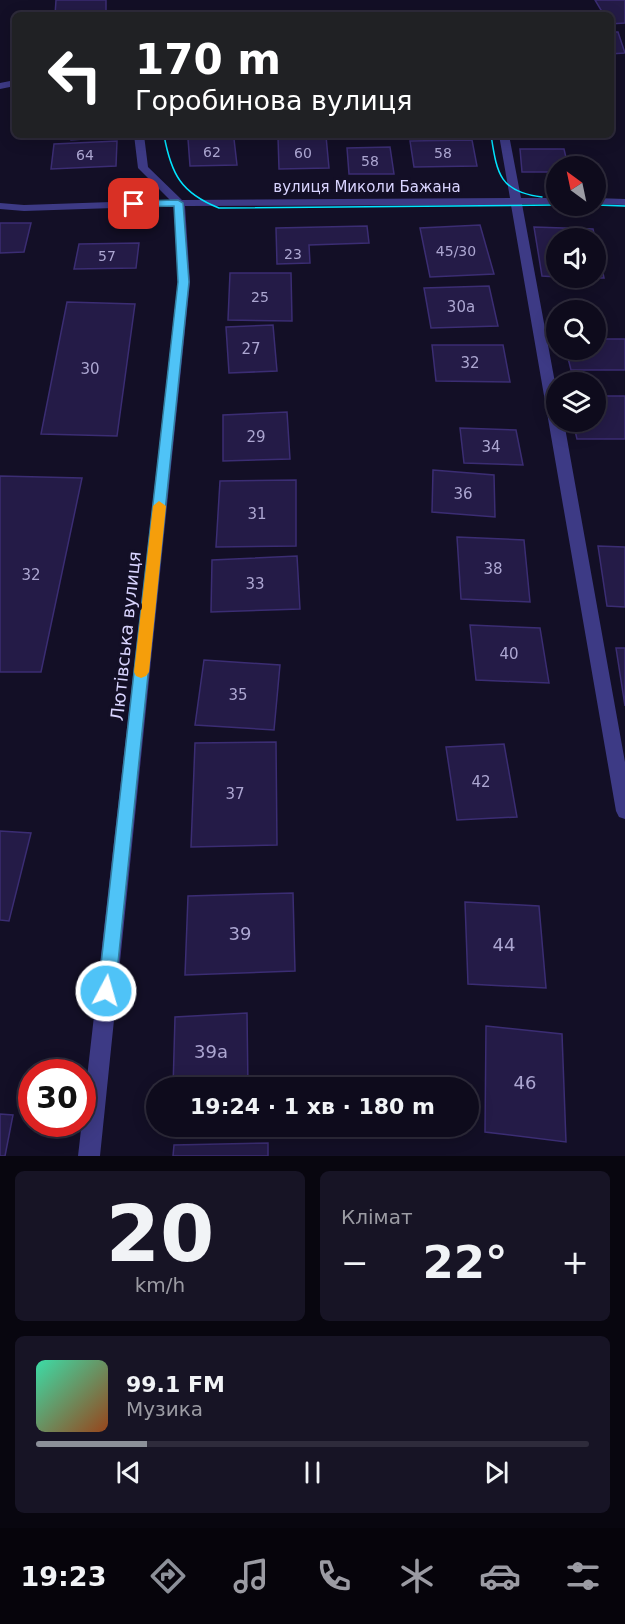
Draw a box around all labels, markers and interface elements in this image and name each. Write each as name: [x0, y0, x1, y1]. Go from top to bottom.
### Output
text: 170 m: [135, 35, 281, 84]
icon: left: [36, 36, 114, 114]
text: Горобинова вулиця: [135, 85, 412, 116]
house number: 62: [203, 144, 221, 160]
house number: 60: [294, 145, 312, 161]
house number: 58: [434, 145, 452, 161]
house number: 64: [76, 147, 94, 163]
house number: 58: [361, 153, 379, 169]
north arrow: [546, 156, 606, 216]
map controls: [546, 156, 606, 432]
pin: [108, 178, 159, 229]
street label: вулиця Миколи Бажана: [273, 178, 461, 196]
icon: arrive: [117, 187, 150, 220]
button: sound: [546, 228, 606, 288]
house number: 45/30: [436, 243, 476, 259]
house number: 23: [284, 246, 302, 262]
house number: 57: [98, 248, 116, 264]
house number: 25: [251, 289, 269, 305]
house number: 30а: [447, 298, 475, 316]
button: search: [546, 300, 606, 360]
house number: 27: [241, 340, 261, 358]
house number: 32: [460, 354, 480, 372]
house number: 30: [80, 360, 100, 378]
button: layers: [546, 372, 606, 432]
house number: 29: [246, 428, 266, 446]
house number: 34: [481, 438, 501, 456]
house number: 36: [453, 485, 473, 503]
house number: 31: [247, 505, 267, 523]
street label: Лютівська вулиця: [106, 550, 145, 722]
house number: 38: [483, 560, 503, 578]
house number: 32: [21, 566, 41, 584]
house number: 33: [245, 575, 265, 593]
house number: 40: [499, 645, 519, 663]
house number: 35: [228, 686, 248, 704]
house number: 42: [471, 773, 491, 791]
house number: 37: [225, 785, 245, 803]
house number: 39: [229, 923, 251, 944]
house number: 44: [493, 934, 515, 955]
position arrow: [74, 959, 138, 1023]
house number: 39а: [194, 1041, 228, 1062]
speed limit sign: 30: [18, 1059, 96, 1137]
house number: 46: [514, 1072, 536, 1093]
text: 19:24 · 1 хв · 180 m: [190, 1094, 435, 1119]
text: 20: [106, 1189, 214, 1279]
text: Клімат: [341, 1205, 413, 1229]
text: 22°: [422, 1236, 508, 1289]
text: −: [341, 1243, 369, 1282]
text: +: [561, 1243, 589, 1282]
text: km/h: [135, 1273, 185, 1297]
text: 99.1 FM: [126, 1372, 225, 1397]
text: Музика: [126, 1397, 203, 1421]
icon: previous: [112, 1456, 145, 1489]
icon: pause: [296, 1456, 329, 1489]
icon: next: [480, 1456, 513, 1489]
icon: directions: [147, 1555, 189, 1597]
icon: music: [230, 1555, 272, 1597]
icon: phone: [313, 1555, 355, 1597]
icon: climate: [396, 1555, 438, 1597]
icon: car: [479, 1555, 521, 1597]
icon: filters: [562, 1555, 604, 1597]
text: 19:23: [21, 1561, 106, 1592]

